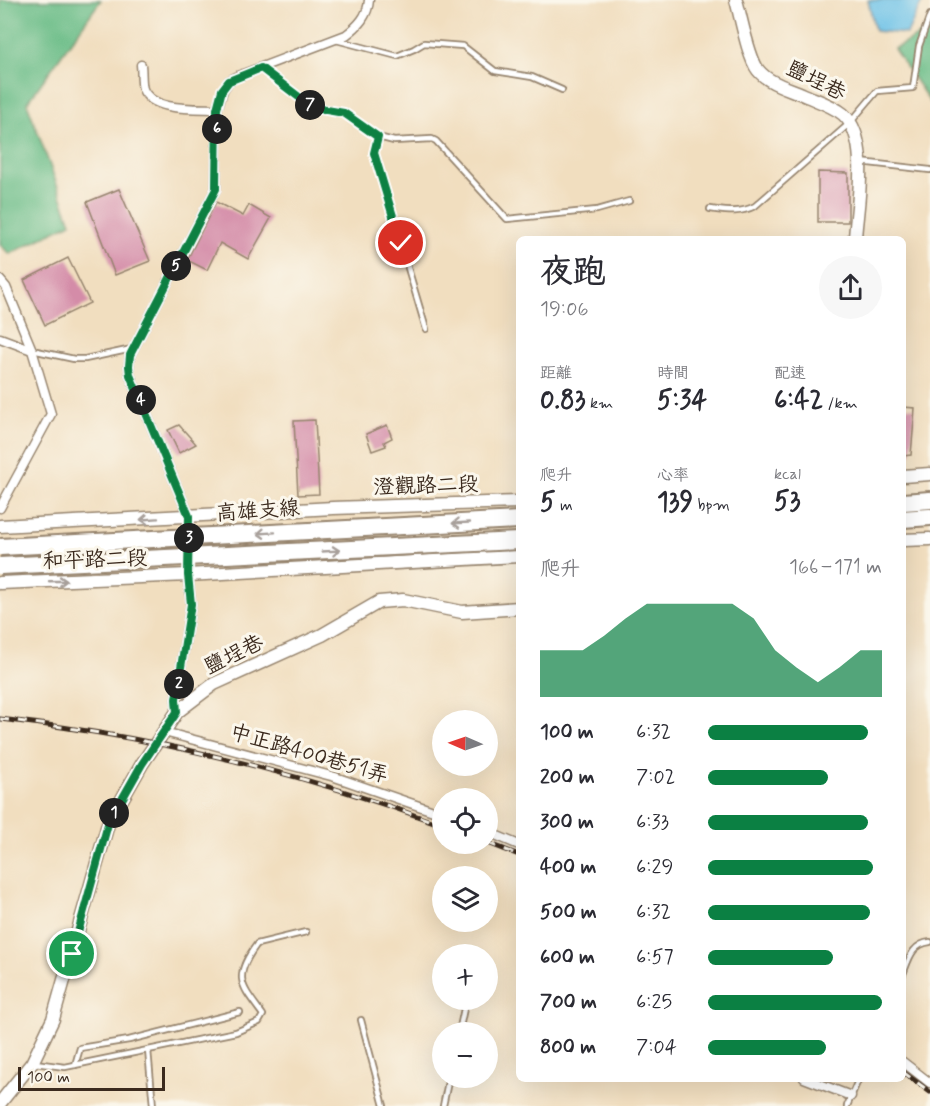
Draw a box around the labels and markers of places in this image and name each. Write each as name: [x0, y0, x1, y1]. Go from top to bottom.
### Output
pin: 7: [295, 90, 325, 120]
pin: 6: [202, 114, 232, 144]
pin: [375, 217, 426, 268]
pin: 5: [161, 251, 191, 281]
pin: 4: [126, 385, 156, 415]
pin: 3: [174, 523, 204, 553]
pin: 2: [164, 669, 194, 699]
pin: 1: [99, 798, 129, 828]
pin: [46, 928, 97, 979]

